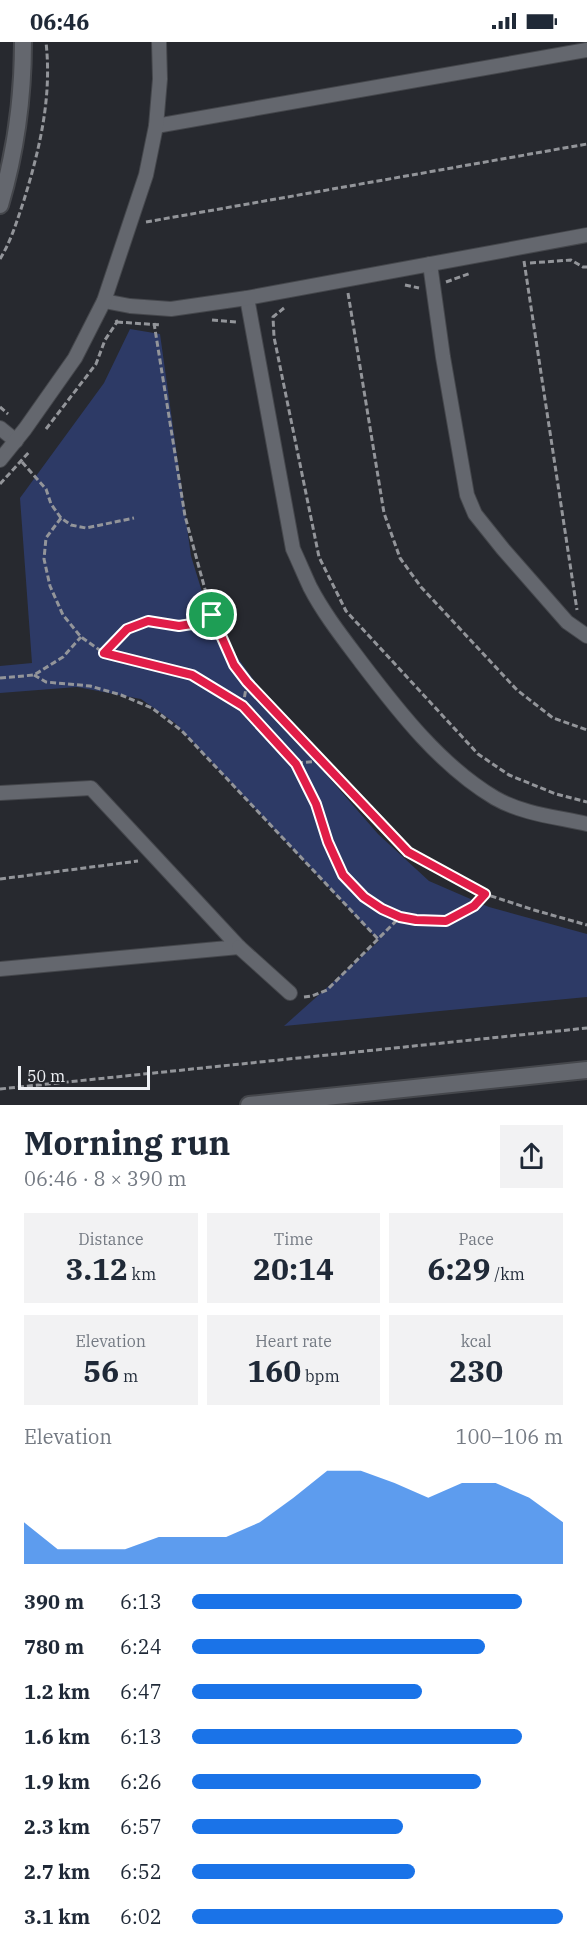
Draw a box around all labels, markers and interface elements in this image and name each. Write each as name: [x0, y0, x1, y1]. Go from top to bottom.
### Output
text: 06:46: [30, 7, 89, 36]
pin: [186, 589, 237, 640]
icon: arrive: [195, 598, 228, 631]
scale bar: [18, 1063, 150, 1090]
text: 50 m: [27, 1066, 65, 1086]
text: Morning run: [24, 1121, 230, 1164]
button: share: [500, 1125, 563, 1188]
text: 06:46 · 8 × 390 m: [24, 1165, 187, 1192]
text: Distance: [78, 1229, 143, 1249]
text: Time: [274, 1229, 313, 1249]
text: Pace: [459, 1229, 494, 1249]
text: 3.12: [65, 1249, 128, 1288]
text: 20:14: [253, 1249, 334, 1288]
text: 6:29: [428, 1249, 491, 1288]
text: km: [128, 1264, 156, 1284]
text: /km: [491, 1264, 525, 1284]
text: Elevation: [76, 1331, 146, 1351]
text: Heart rate: [255, 1331, 332, 1351]
text: kcal: [461, 1331, 492, 1351]
text: 56: [83, 1351, 119, 1390]
text: 160: [247, 1351, 301, 1390]
text: 230: [449, 1351, 503, 1390]
text: m: [119, 1366, 138, 1386]
text: bpm: [301, 1366, 340, 1386]
text: Elevation: [24, 1423, 112, 1450]
text: 100–106 m: [456, 1423, 563, 1450]
text: 390 m: [24, 1588, 84, 1615]
text: 6:13: [120, 1588, 162, 1615]
text: 780 m: [24, 1633, 84, 1660]
text: 6:24: [120, 1633, 162, 1660]
text: 1.2 km: [24, 1678, 90, 1705]
text: 6:47: [120, 1678, 162, 1705]
text: 1.6 km: [24, 1723, 90, 1750]
text: 6:13: [120, 1723, 162, 1750]
text: 1.9 km: [24, 1768, 90, 1795]
text: 6:26: [120, 1768, 162, 1795]
text: 2.3 km: [24, 1813, 90, 1840]
text: 6:57: [120, 1813, 162, 1840]
text: 2.7 km: [24, 1858, 90, 1885]
text: 6:52: [120, 1858, 162, 1885]
text: 3.1 km: [24, 1903, 90, 1930]
text: 6:02: [120, 1903, 162, 1930]

